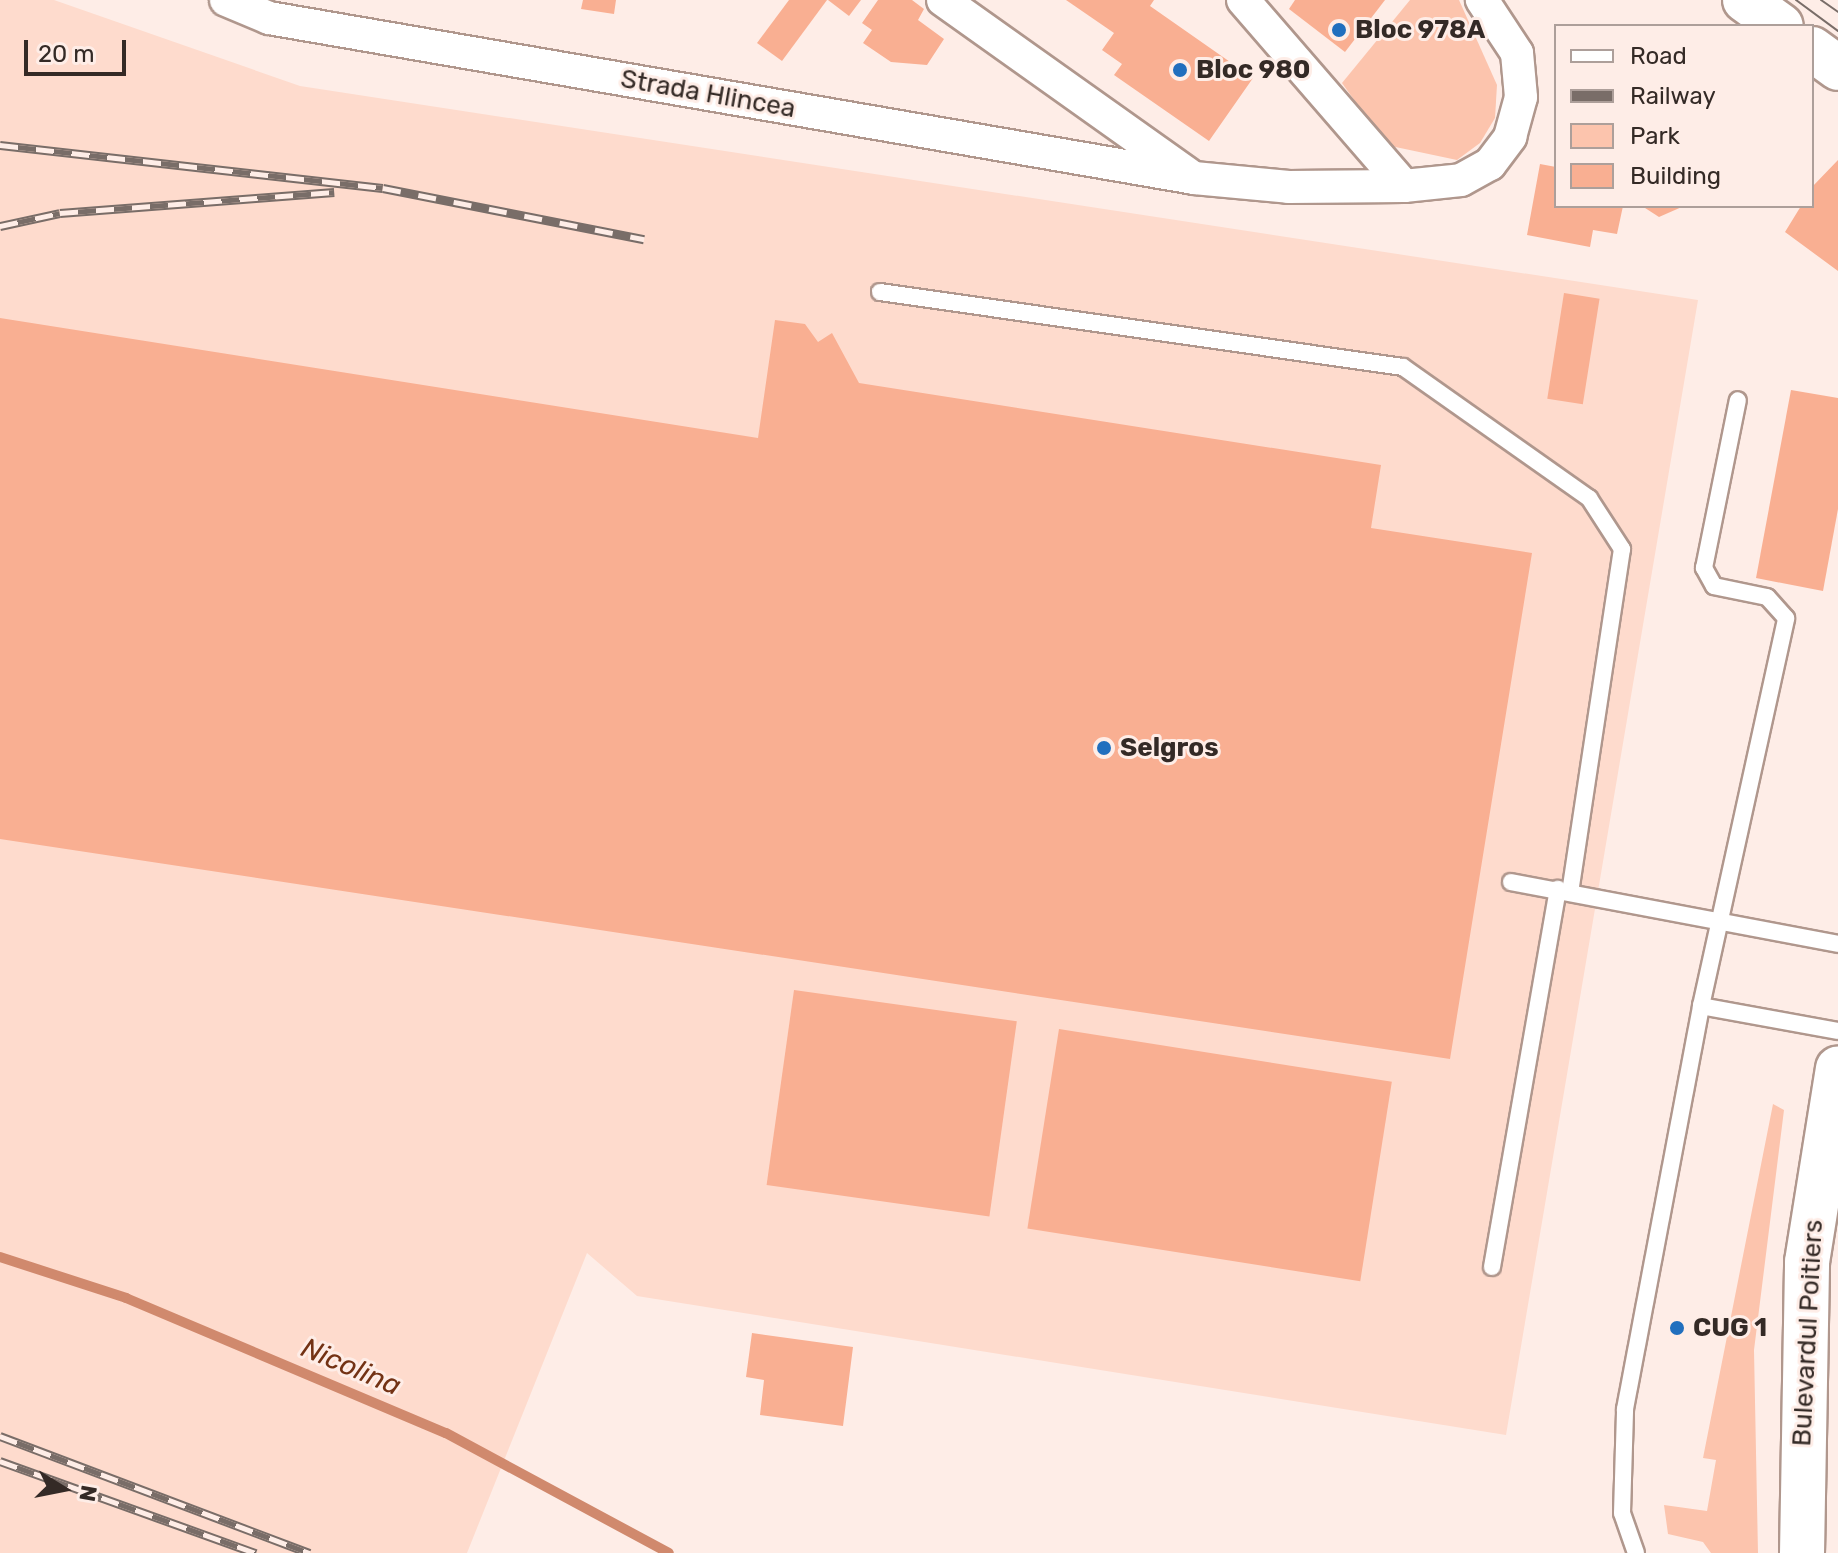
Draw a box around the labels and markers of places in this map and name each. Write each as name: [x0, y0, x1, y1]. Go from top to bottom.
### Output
place label: Bloc 978A: [1355, 14, 1485, 46]
marker: Bloc 978A: [1330, 21, 1348, 39]
place label: Bloc 980: [1196, 54, 1310, 86]
marker: Bloc 980: [1171, 61, 1189, 79]
place label: Selgros: [1120, 732, 1219, 764]
marker: Selgros: [1095, 739, 1113, 757]
place label: CUG 1: [1693, 1312, 1767, 1344]
marker: CUG 1: [1668, 1319, 1686, 1337]

